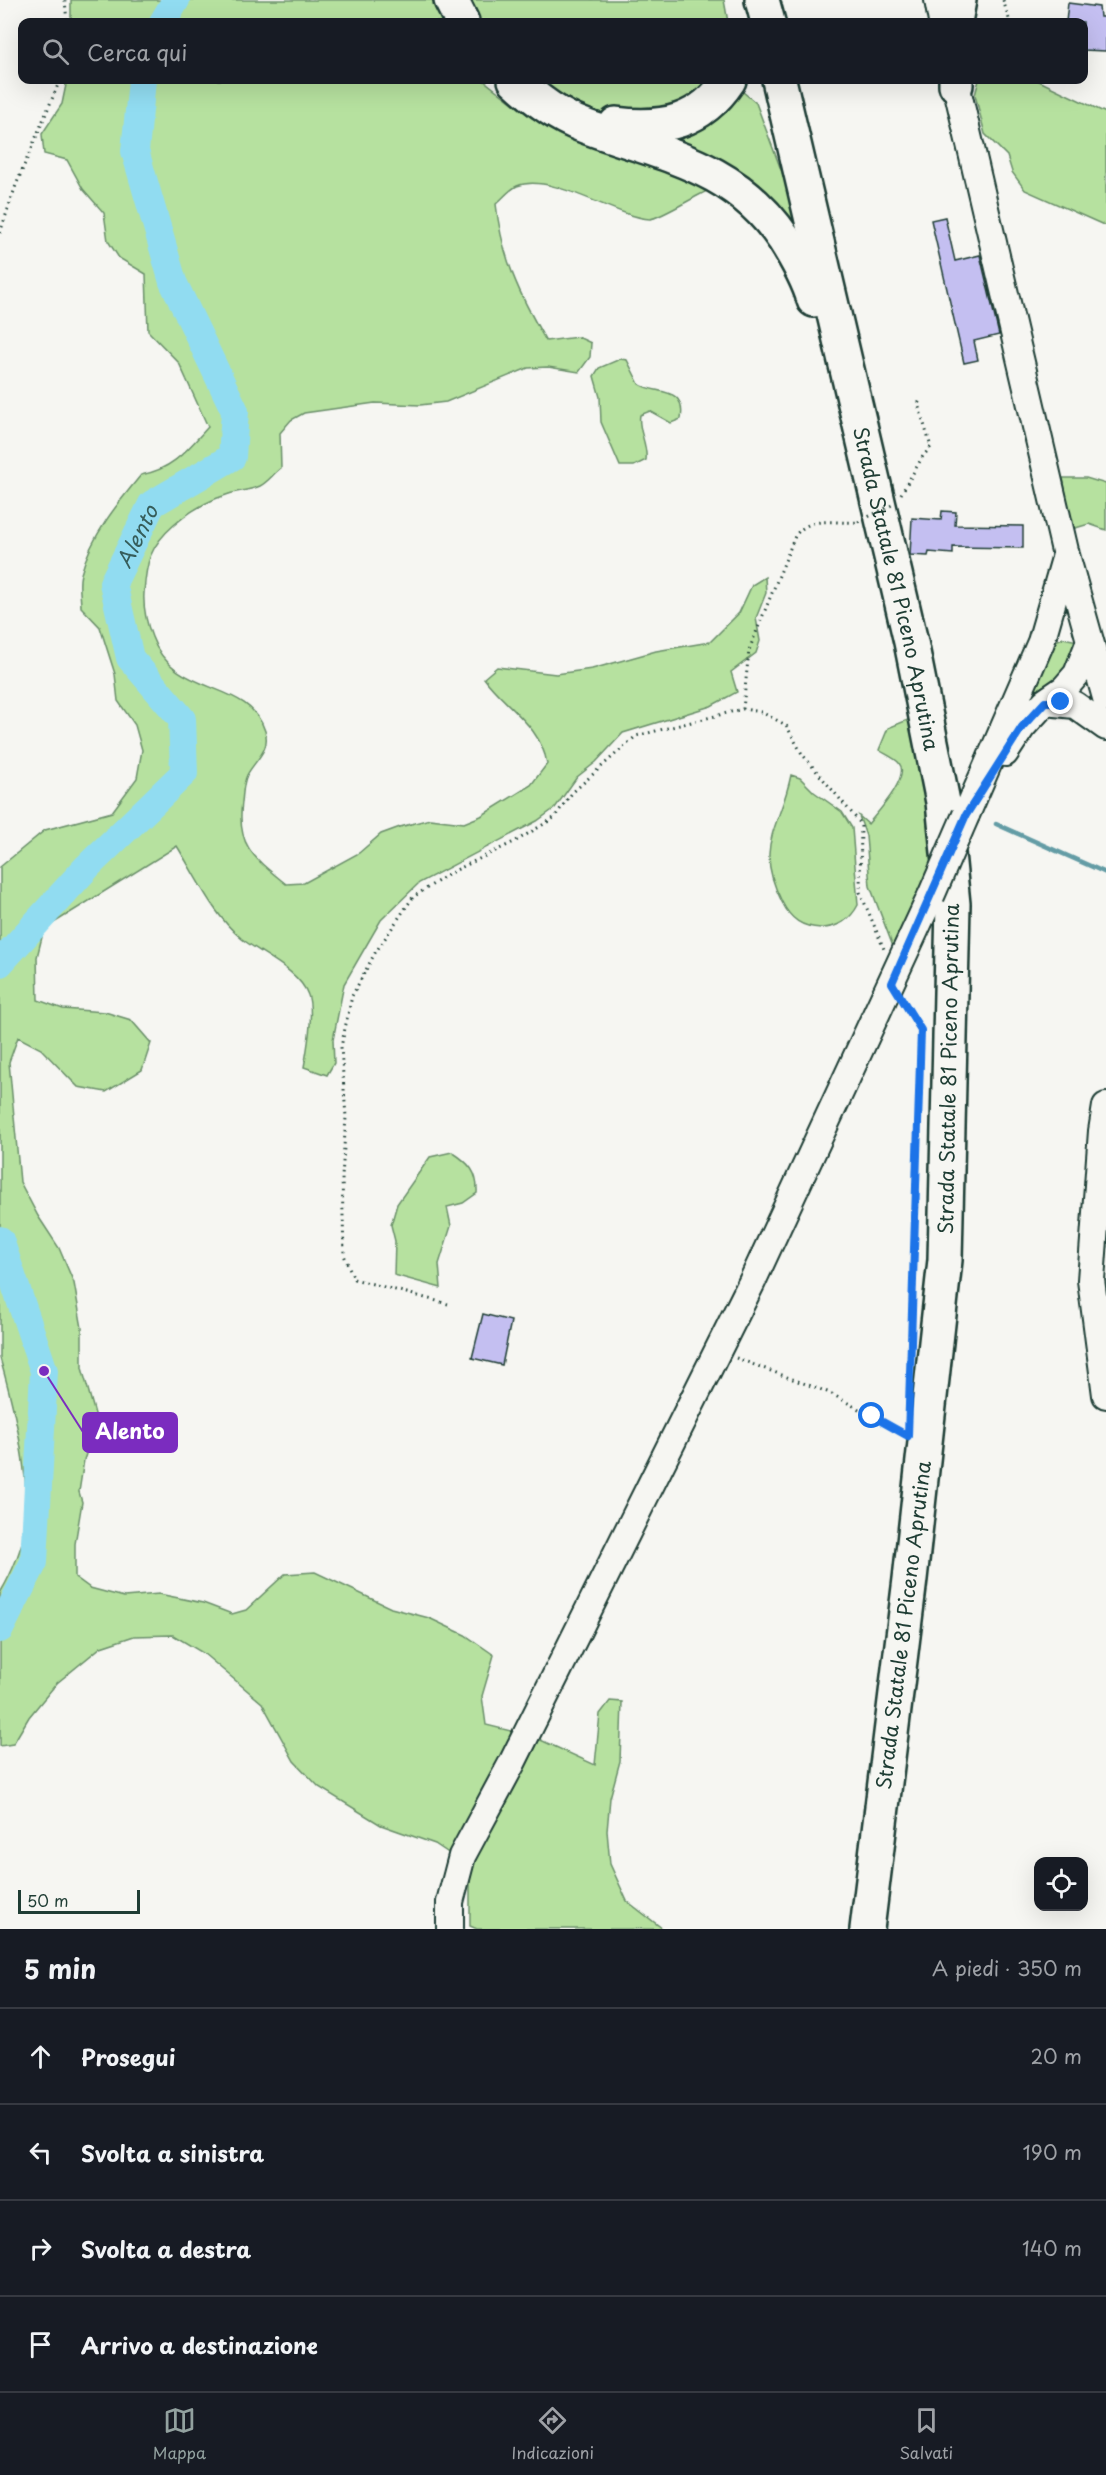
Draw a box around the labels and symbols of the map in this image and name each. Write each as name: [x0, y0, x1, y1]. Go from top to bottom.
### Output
street label: Strada Statale 81 Piceno Aprutina: [846, 424, 947, 754]
water label: Alento: [107, 498, 166, 573]
route end: [1047, 688, 1073, 714]
street label: Strada Statale 81 Piceno Aprutina: [930, 903, 966, 1235]
route start: [858, 1402, 884, 1428]
callout: Alento: [83, 1413, 177, 1452]
text: Alento: [95, 1414, 165, 1446]
street label: Strada Statale 81 Piceno Aprutina: [868, 1459, 938, 1791]
scale bar: [18, 1887, 140, 1914]

